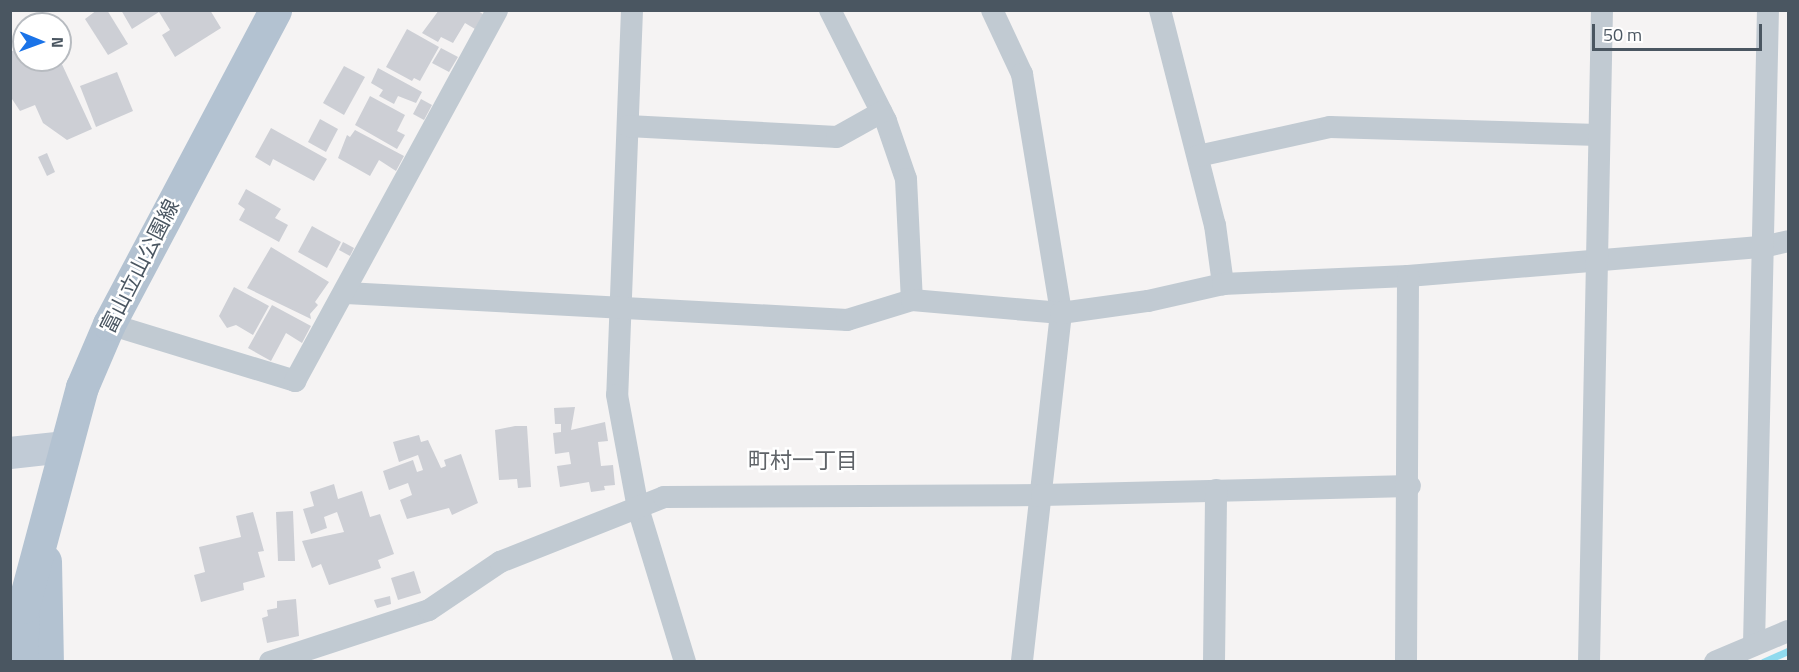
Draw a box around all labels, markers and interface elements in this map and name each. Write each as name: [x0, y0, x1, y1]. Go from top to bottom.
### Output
north arrow: [12, 12, 72, 72]
scale bar: [1595, 12, 1764, 50]
text: 50 m: [1603, 21, 1642, 48]
text: N: [46, 37, 70, 48]
street label: 富山立山公園線: [94, 195, 184, 337]
district label: 町村一丁目: [748, 448, 858, 474]

